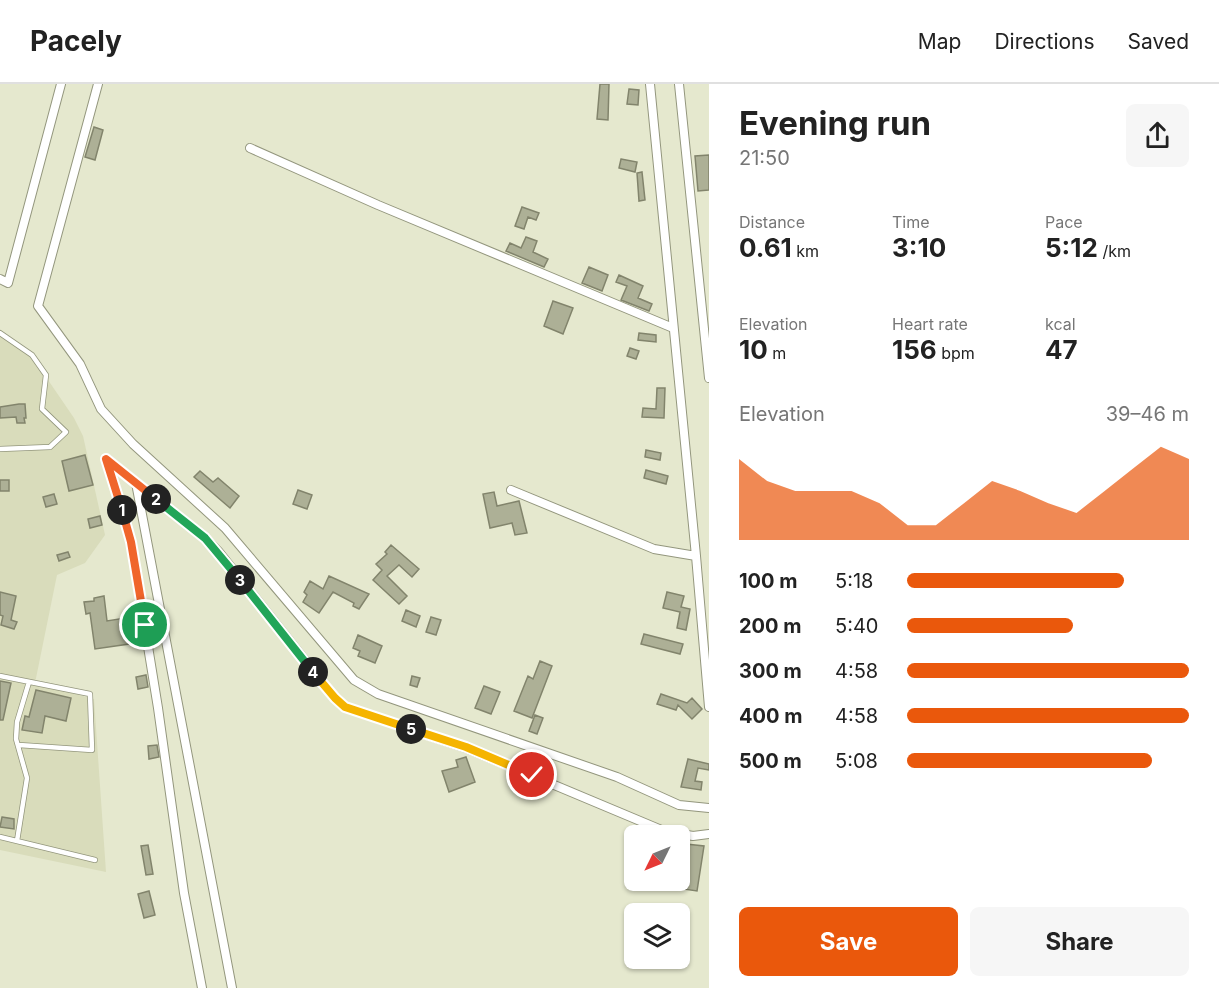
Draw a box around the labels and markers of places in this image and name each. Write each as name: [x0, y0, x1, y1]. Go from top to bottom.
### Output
pin: 2: [141, 484, 171, 514]
pin: 1: [107, 495, 137, 525]
pin: 3: [225, 565, 255, 595]
pin: [119, 599, 170, 650]
pin: 4: [298, 657, 328, 687]
pin: 5: [396, 714, 426, 744]
pin: [506, 749, 557, 800]

